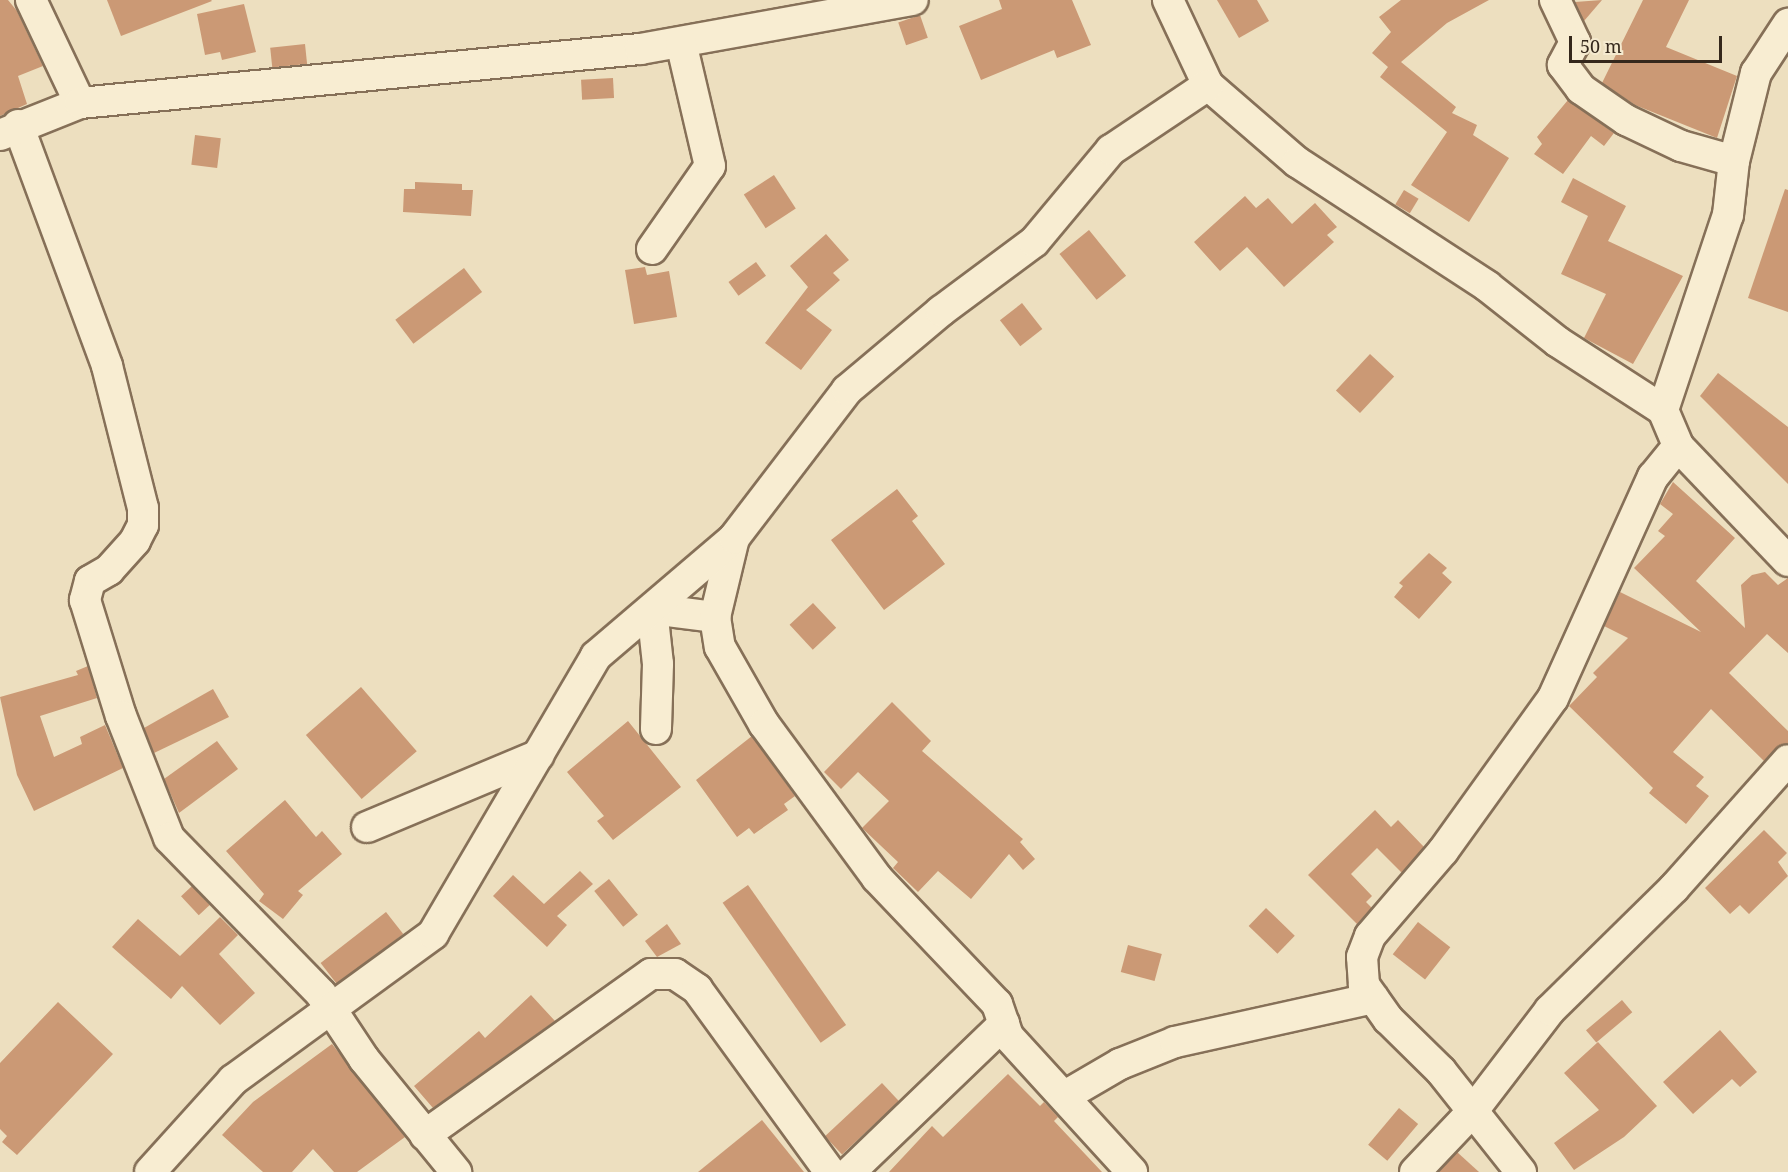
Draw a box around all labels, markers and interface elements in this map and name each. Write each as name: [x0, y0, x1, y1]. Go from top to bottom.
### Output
scale bar: [1572, 24, 1725, 62]
text: 50 m: [1580, 34, 1622, 58]

